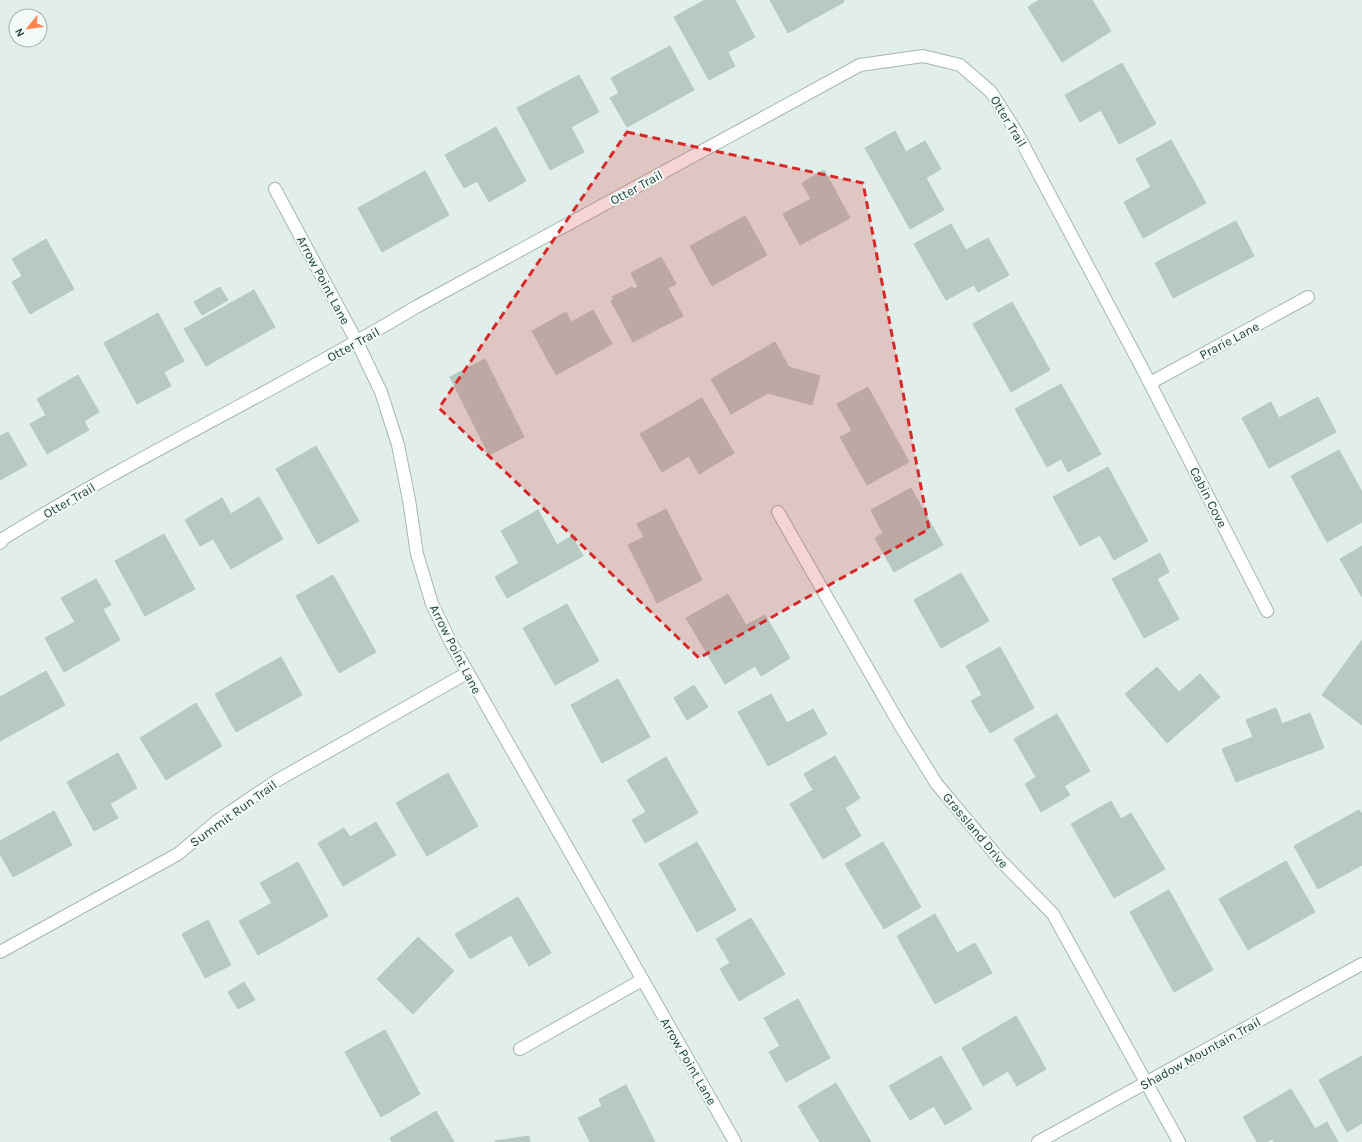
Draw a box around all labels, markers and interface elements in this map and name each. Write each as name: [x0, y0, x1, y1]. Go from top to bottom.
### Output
north arrow: [8, 8, 48, 48]
text: N: [12, 26, 27, 39]
street label: Otter Trail: [987, 93, 1030, 150]
street label: Otter Trail: [607, 167, 665, 208]
street label: Arrow Point Lane: [294, 233, 353, 327]
street label: Prarie Lane: [1197, 318, 1262, 362]
street label: Otter Trail: [324, 324, 382, 365]
street label: Cabin Cove: [1187, 464, 1230, 530]
street label: Otter Trail: [41, 480, 98, 521]
street label: Arrow Point Lane: [427, 602, 485, 697]
street label: Summit Run Trail: [187, 777, 280, 850]
street label: Grassland Drive: [940, 790, 1012, 871]
street label: Shadow Mountain Trail: [1137, 1014, 1263, 1093]
street label: Arrow Point Lane: [658, 1015, 720, 1108]

